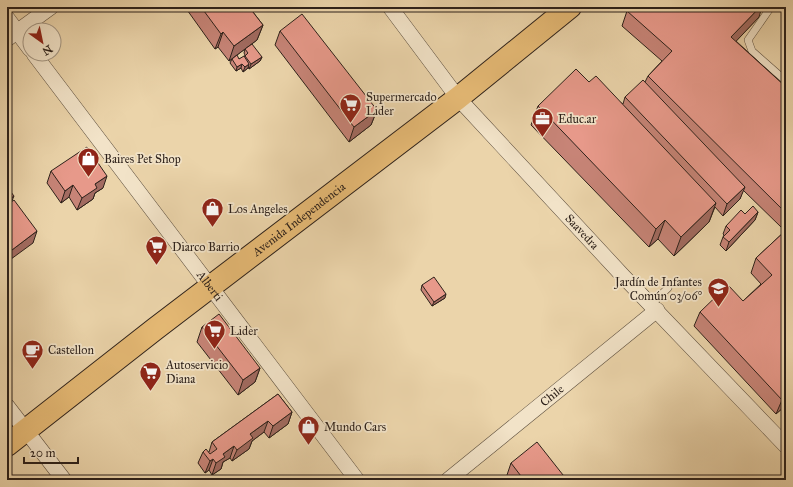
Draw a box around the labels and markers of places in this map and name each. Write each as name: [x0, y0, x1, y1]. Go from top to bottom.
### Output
place label: Supermercado Lider: [366, 90, 437, 118]
supermarket icon: Supermercado Lider: [337, 91, 363, 124]
office icon: Educ.ar: [529, 106, 555, 139]
place label: Educ.ar: [558, 112, 597, 126]
shop icon: Baires Pet Shop: [75, 146, 101, 179]
place label: Baires Pet Shop: [104, 152, 181, 166]
shop icon: Los Angeles: [199, 196, 225, 229]
place label: Los Angeles: [228, 202, 288, 217]
supermarket icon: Diarco Barrio: [144, 234, 170, 267]
place label: Diarco Barrio: [172, 240, 239, 254]
place label: Jardín de Infantes Común 03/06°: [613, 275, 702, 303]
school or university icon: Jardín de Infantes Común 03/06°: [705, 276, 731, 309]
supermarket icon: Lider: [202, 318, 228, 351]
place label: Lider: [230, 324, 258, 338]
cafe icon: Castellon: [20, 337, 46, 370]
place label: Castellon: [48, 343, 94, 357]
place label: Autoservicio Diana: [165, 358, 228, 386]
supermarket icon: Autoservicio Diana: [138, 359, 164, 392]
shop icon: Mundo Cars: [296, 414, 322, 447]
place label: Mundo Cars: [324, 420, 386, 434]

